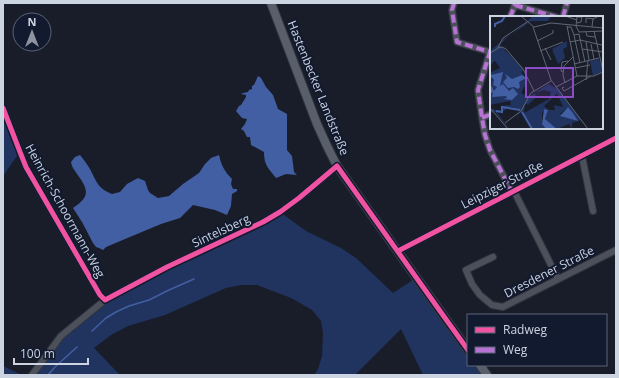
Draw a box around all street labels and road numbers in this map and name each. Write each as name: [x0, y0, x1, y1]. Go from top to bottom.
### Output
street label: Hastenbecker Landstraße: [284, 18, 353, 158]
street label: Heinrich-Schoormann-Weg: [21, 141, 110, 281]
street label: Leipziger Straße: [458, 156, 546, 213]
street label: Sintelsberg: [189, 209, 253, 251]
street label: Dresdener Straße: [501, 241, 597, 302]

